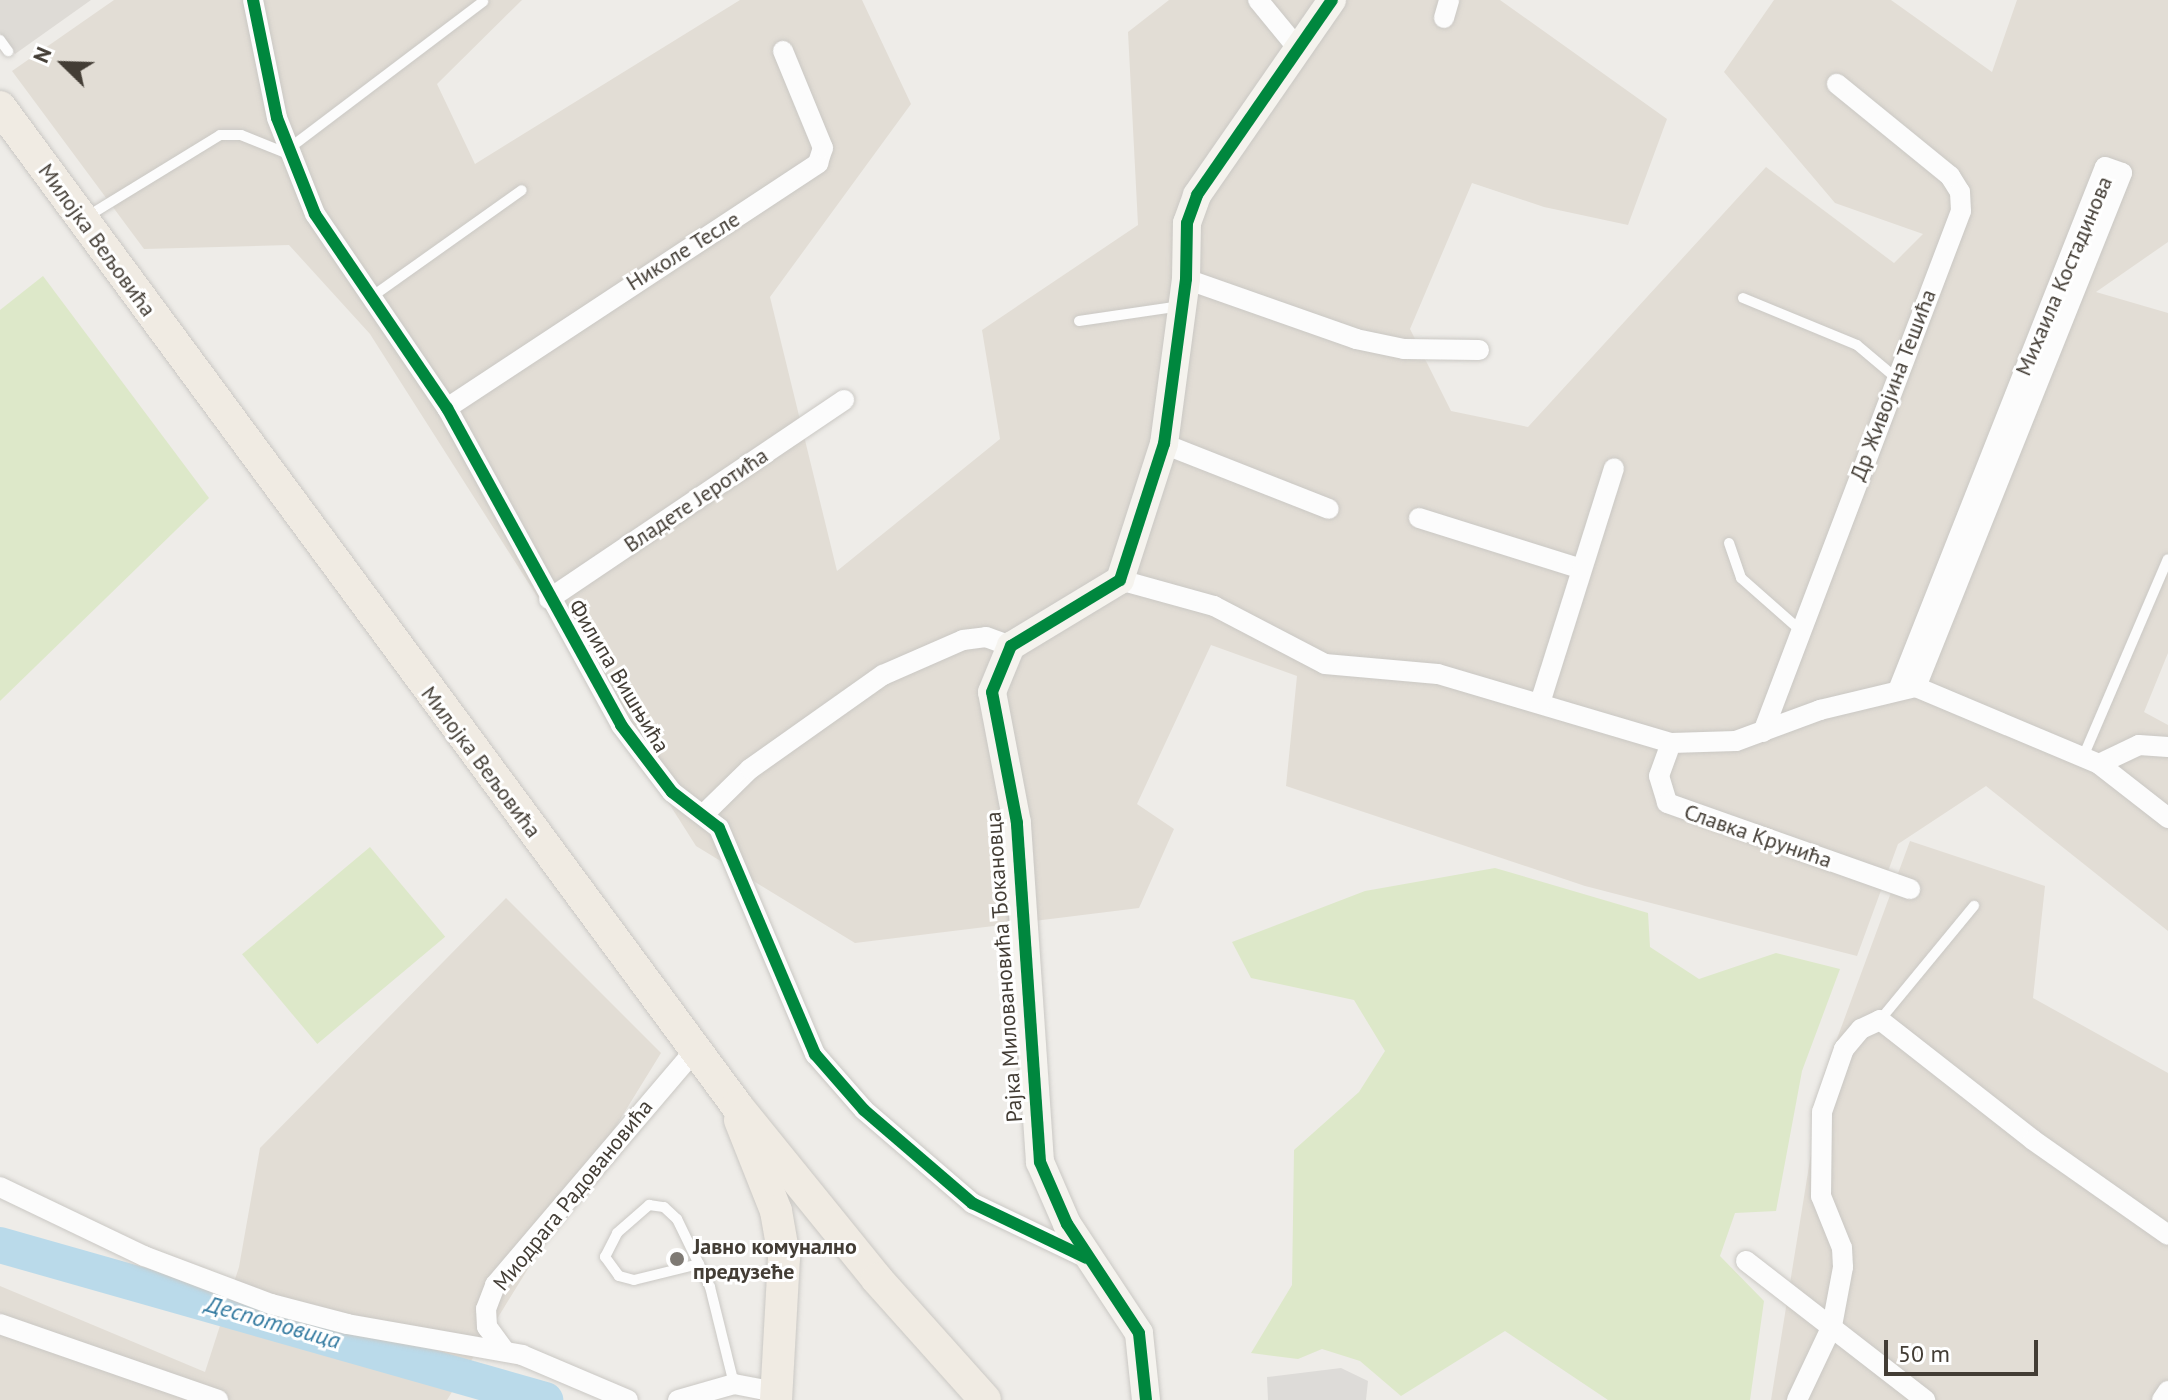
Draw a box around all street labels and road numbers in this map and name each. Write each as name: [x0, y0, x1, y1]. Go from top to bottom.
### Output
street label: Милојка Вељовића: [33, 158, 161, 322]
street label: Михаила Костадинова: [2010, 172, 2118, 380]
street label: Николе Тесле: [621, 206, 745, 296]
street label: Др Живојина Тешића: [1844, 285, 1942, 485]
street label: Владете Јеротића: [619, 442, 773, 558]
street label: Филипа Вишњића: [563, 595, 675, 757]
street label: Милојка Вељовића: [416, 681, 546, 843]
street label: Славка Крунића: [1681, 798, 1835, 874]
street label: Рајка Миловановића Ђокановца: [980, 810, 1028, 1124]
street label: Миодрага Радовановића: [488, 1094, 658, 1296]

